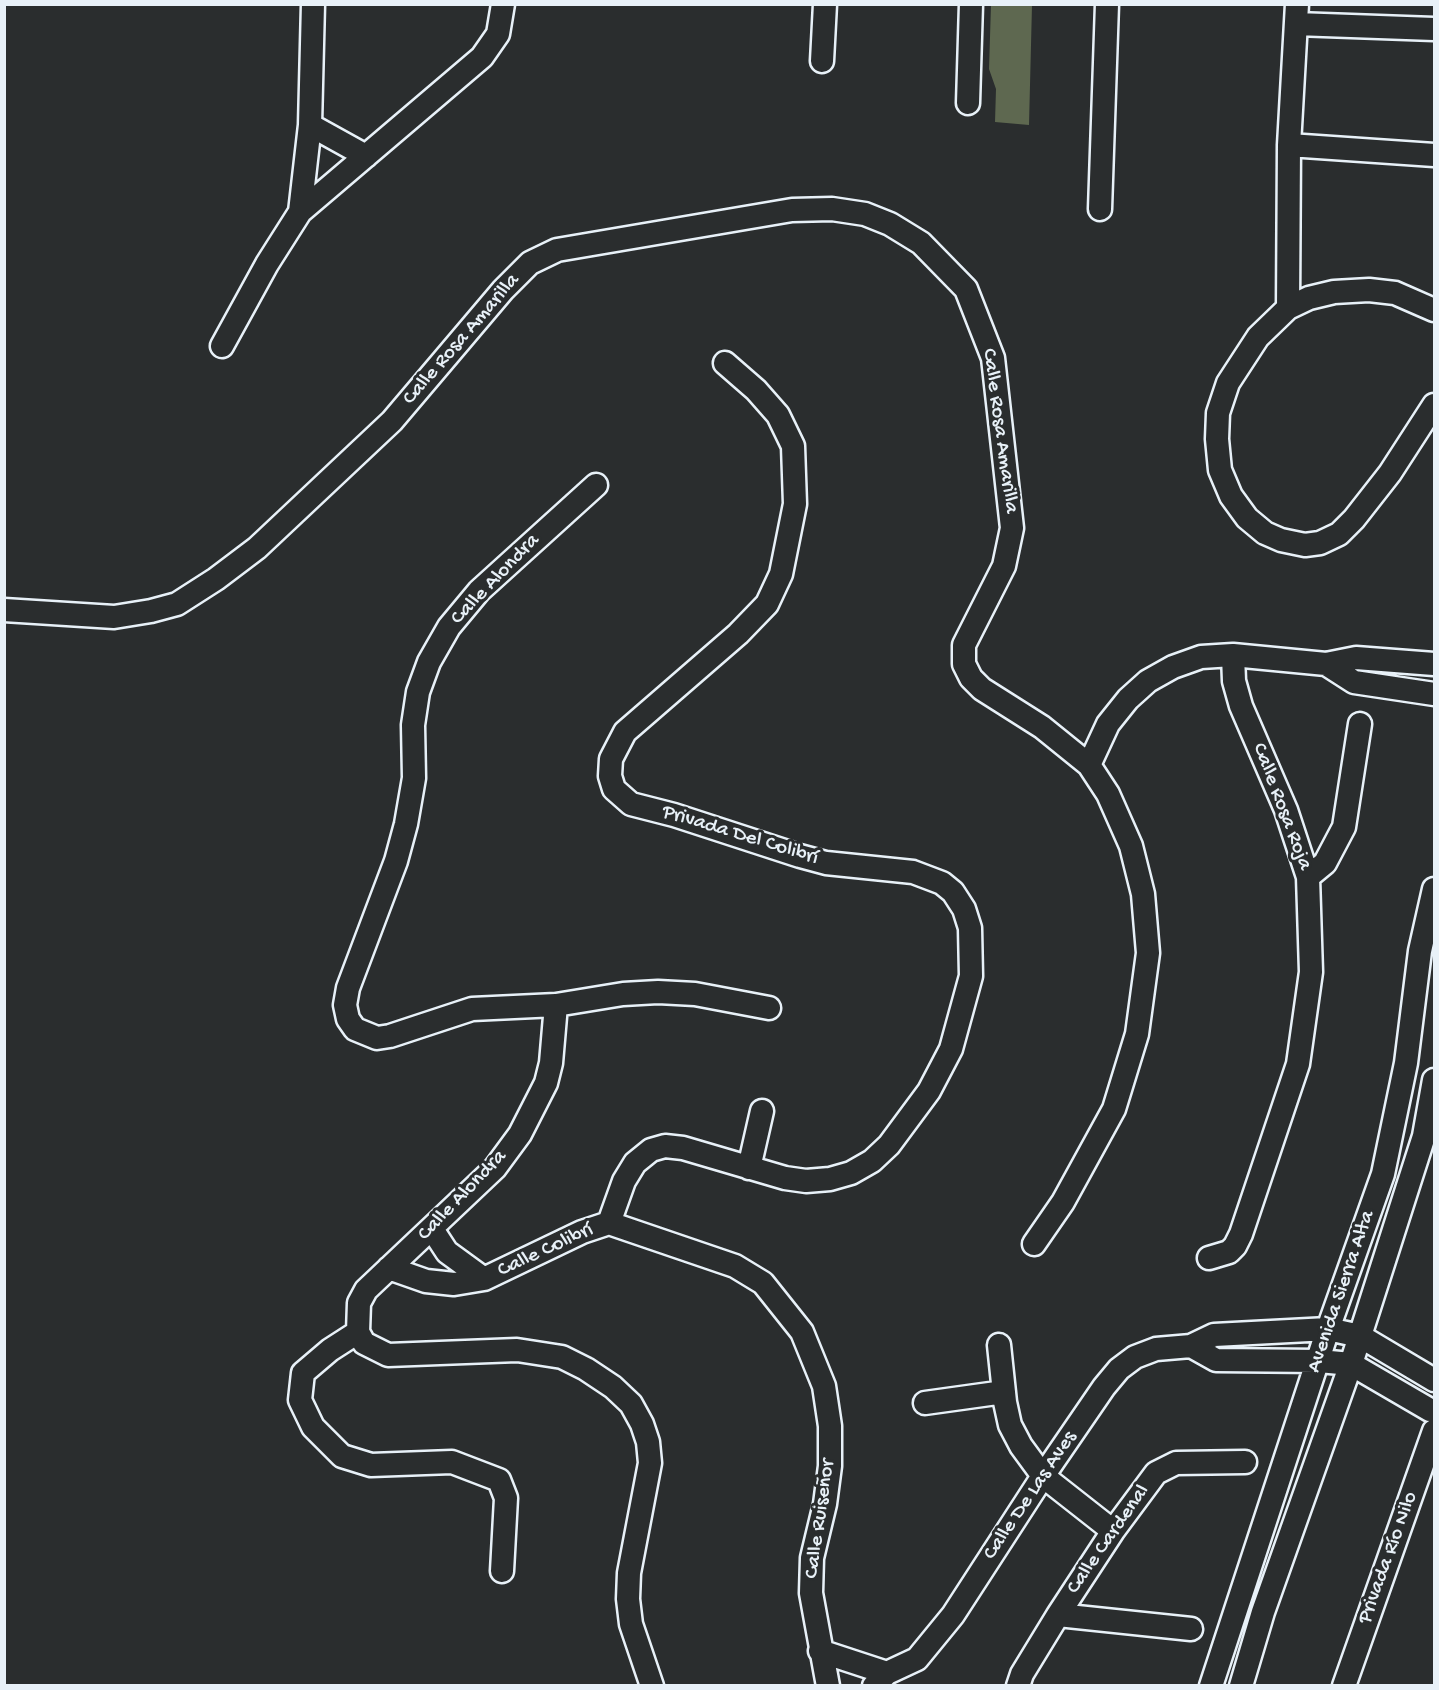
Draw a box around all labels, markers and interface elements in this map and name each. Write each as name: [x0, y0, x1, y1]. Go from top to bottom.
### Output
street label: Calle Rosa Amarilla: [398, 269, 526, 411]
street label: Calle Rosa Amarilla: [975, 347, 1023, 515]
street label: Calle Alondra: [446, 529, 546, 631]
street label: Calle Rosa Roja: [1245, 740, 1317, 874]
street label: Privada Del Colibrí: [659, 800, 821, 872]
street label: Calle Alondra: [413, 1145, 513, 1247]
street label: Avenida Sierra Alta: [1302, 1208, 1382, 1376]
street label: Calle Colibrí: [494, 1218, 598, 1284]
street label: Calle De Las Aves: [979, 1427, 1083, 1565]
street label: Calle Ruiseñor: [800, 1458, 842, 1580]
street label: Calle Cardenal: [1062, 1480, 1156, 1600]
street label: Privada Río Nilo: [1353, 1489, 1425, 1627]

